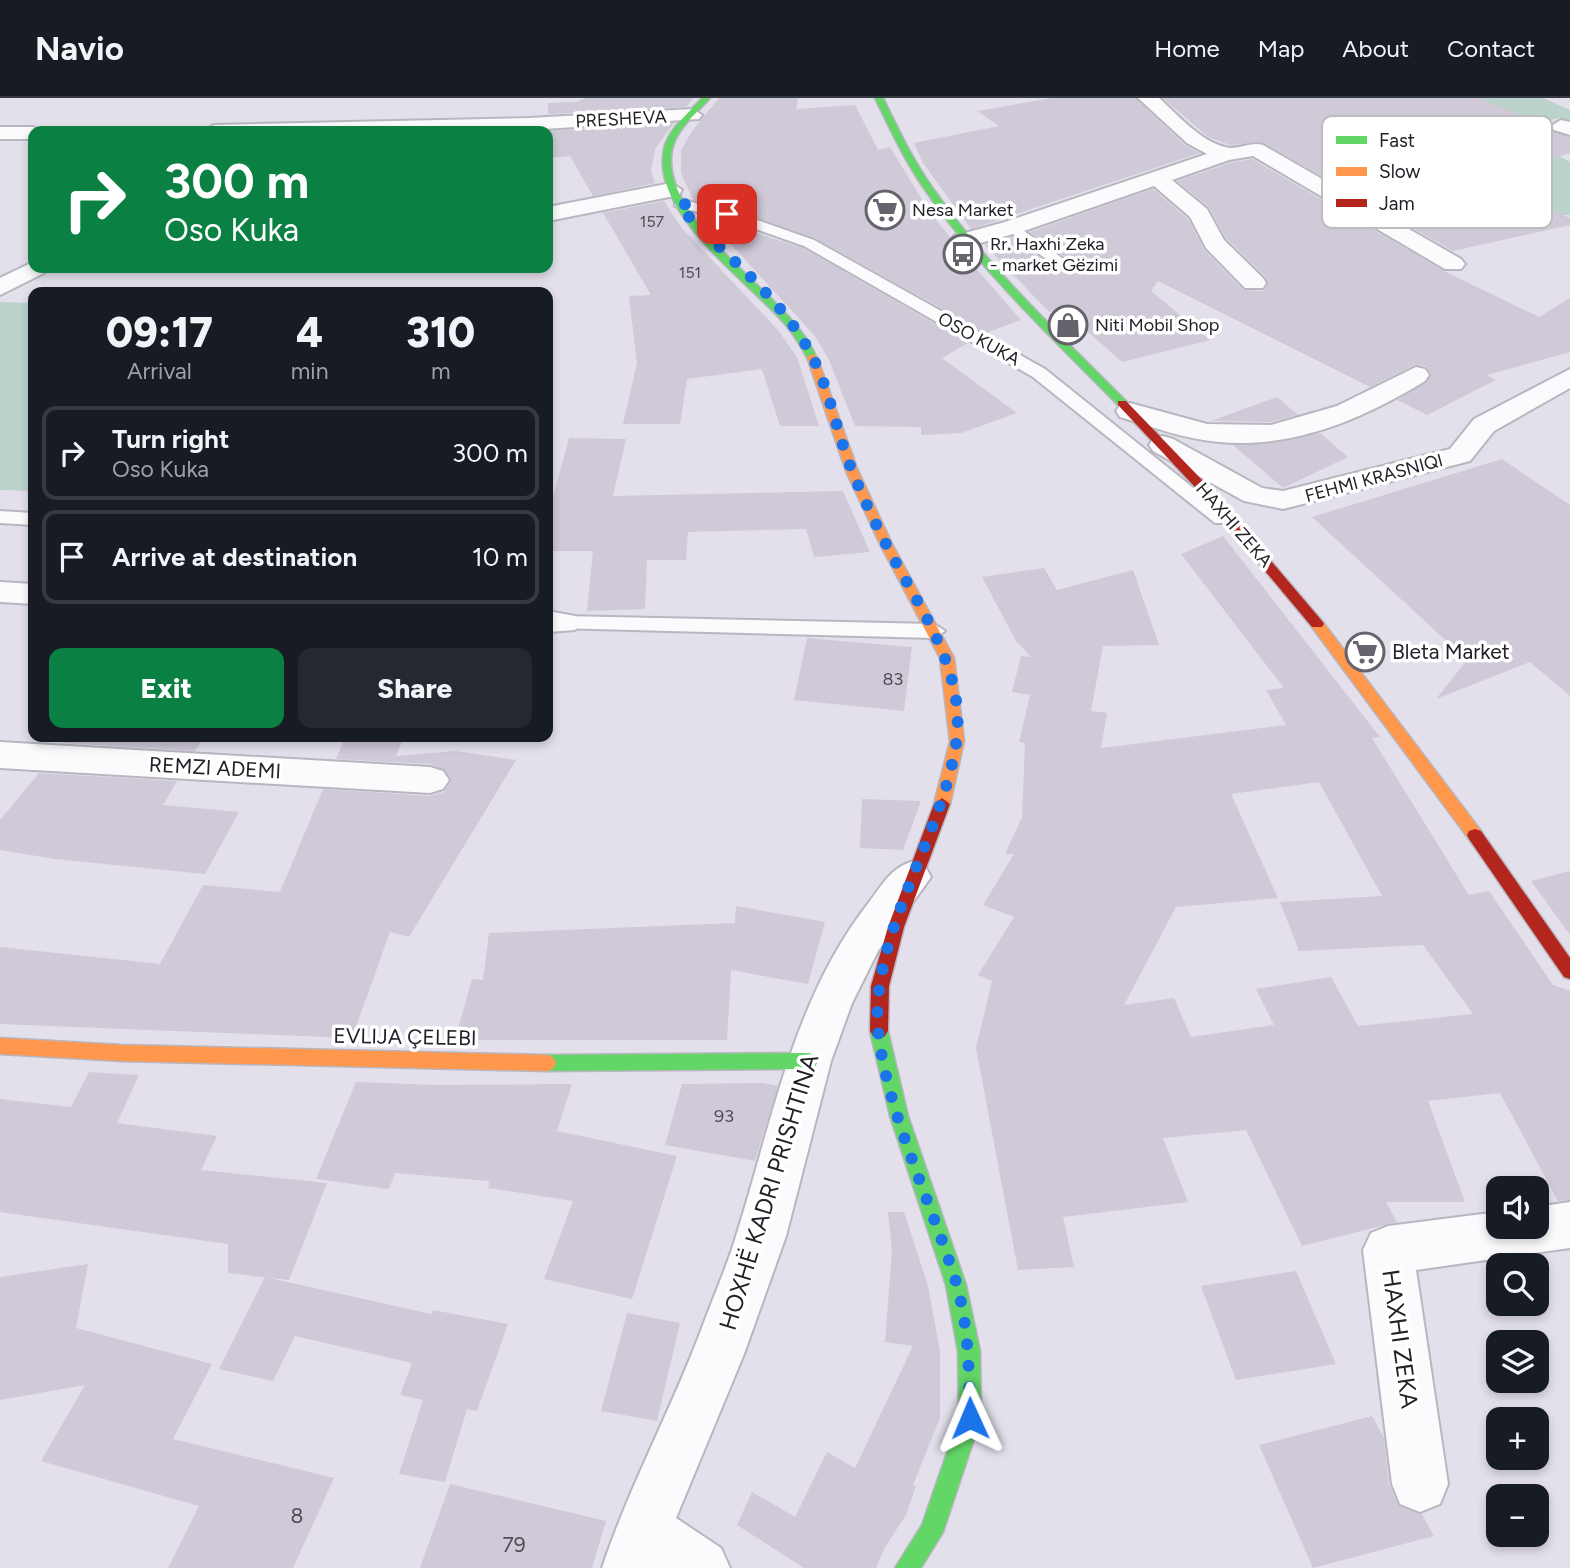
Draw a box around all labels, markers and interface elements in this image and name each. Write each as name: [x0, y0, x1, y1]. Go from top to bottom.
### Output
text: Navio: [35, 29, 124, 68]
text: Home: [1154, 34, 1220, 63]
text: Map: [1258, 34, 1304, 63]
text: About: [1342, 34, 1409, 63]
text: Contact: [1447, 34, 1535, 63]
street label: PRESHEVA: [575, 106, 667, 132]
legend: [1322, 116, 1552, 228]
text: Fast: [1379, 129, 1415, 152]
text: 300 m: [164, 151, 309, 210]
icon: right: [49, 154, 140, 245]
text: Slow: [1379, 160, 1421, 183]
pin: [697, 184, 757, 244]
supermarket icon: Nesa Market: [864, 189, 906, 231]
text: Jam: [1379, 192, 1415, 215]
icon: arrive: [708, 195, 746, 233]
place label: Nesa Market: [912, 199, 1014, 221]
text: Oso Kuka: [164, 211, 299, 249]
house number: 157: [640, 212, 665, 231]
bus stop icon: Rr. Haxhi Zeka - market Gëzimi: [942, 233, 984, 275]
place label: Rr. Haxhi Zeka - market Gëzimi: [990, 233, 1118, 276]
house number: 151: [679, 263, 701, 282]
shop icon: Niti Mobil Shop: [1047, 304, 1089, 346]
text: 09:17: [106, 307, 213, 358]
text: 4: [296, 307, 323, 358]
text: 310: [406, 307, 475, 358]
street label: OSO KUKA: [934, 307, 1024, 371]
place label: Niti Mobil Shop: [1095, 314, 1220, 336]
text: Arrival: [127, 357, 192, 385]
text: min: [291, 357, 329, 385]
text: m: [431, 357, 451, 385]
text: Turn right: [112, 423, 229, 455]
icon: right: [53, 434, 91, 472]
text: 300 m: [452, 437, 528, 469]
street label: FEHMI KRASNIQI: [1303, 449, 1445, 507]
text: Oso Kuka: [112, 455, 209, 483]
street label: HAXHI ZEKA: [1191, 478, 1277, 572]
icon: arrive: [53, 538, 91, 576]
text: Arrive at destination: [112, 541, 357, 573]
text: 10 m: [472, 541, 528, 573]
supermarket icon: Bleta Market: [1344, 631, 1386, 673]
place label: Bleta Market: [1392, 639, 1510, 664]
button: Exit: [49, 648, 284, 728]
button: Share: [298, 648, 532, 728]
house number: 83: [883, 668, 903, 690]
street label: REMZI ADEMI: [148, 752, 282, 783]
street label: EVLIJA ÇELEBI: [333, 1023, 477, 1050]
street label: HOXHË KADRI PRISHTINA: [713, 1050, 825, 1333]
house number: 93: [714, 1105, 734, 1127]
map controls: [1486, 1176, 1549, 1547]
button: sound: [1486, 1176, 1549, 1239]
button: search: [1486, 1253, 1549, 1316]
street label: HAXHI ZEKA: [1376, 1268, 1425, 1411]
button: layers: [1486, 1330, 1549, 1393]
position arrow: [933, 1381, 1007, 1455]
button: +: [1486, 1407, 1549, 1470]
button: −: [1486, 1484, 1549, 1547]
house number: 8: [291, 1503, 303, 1528]
house number: 79: [502, 1532, 526, 1557]

